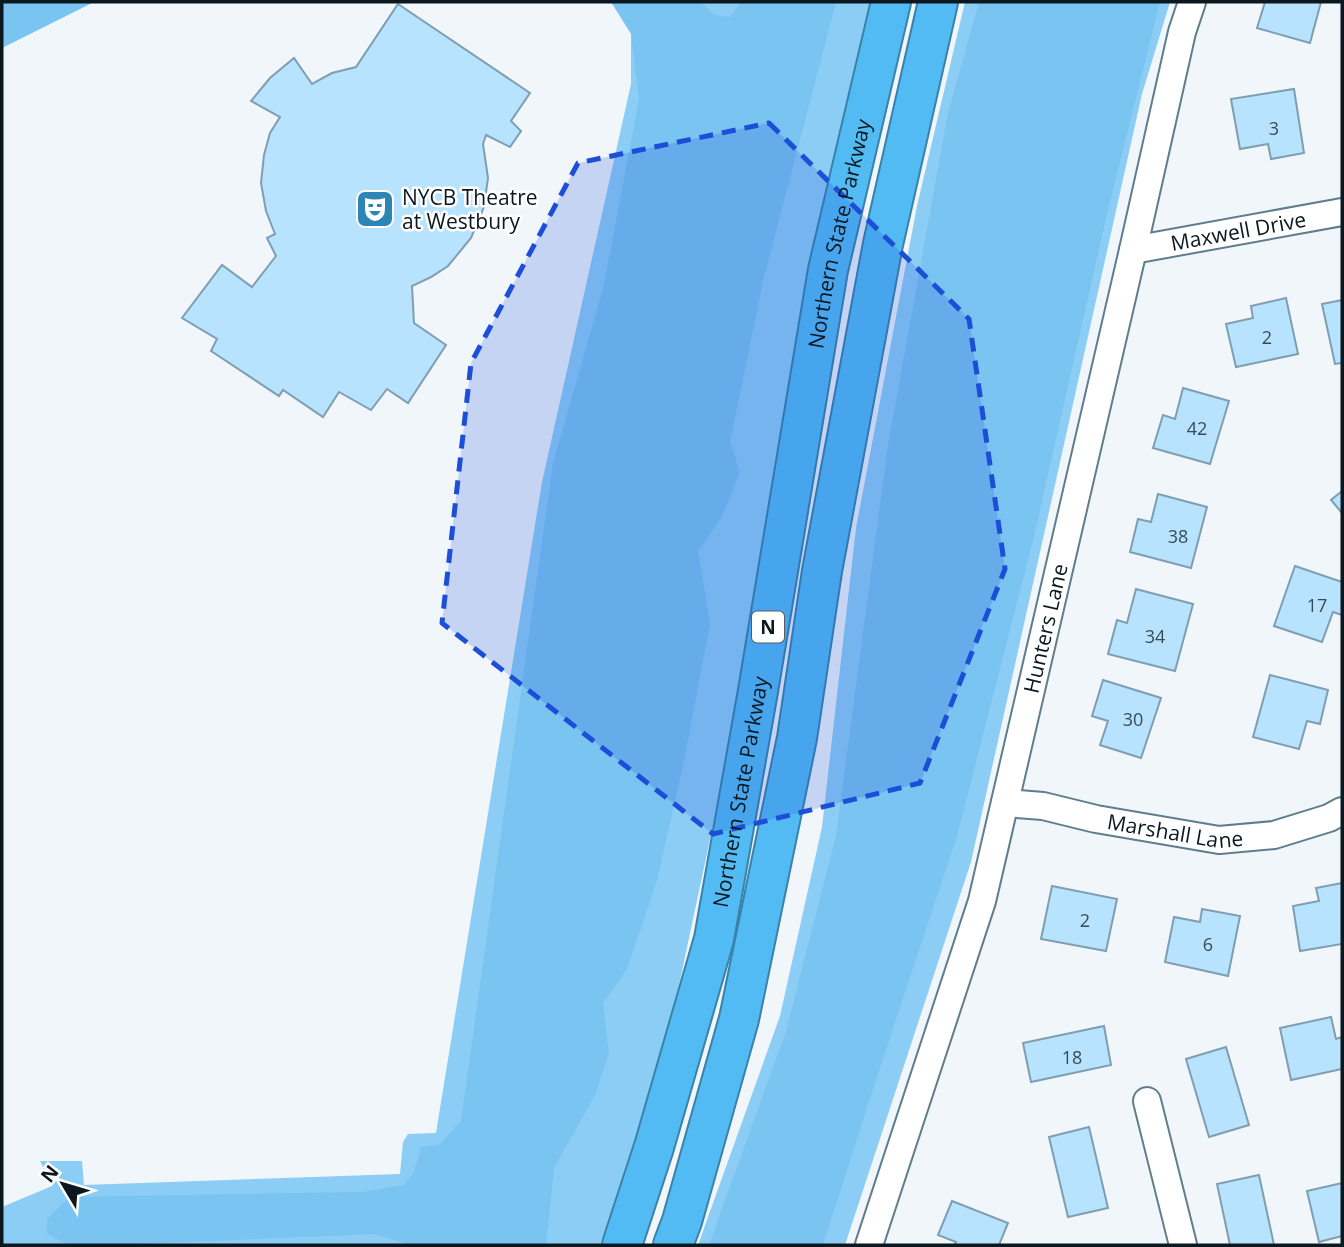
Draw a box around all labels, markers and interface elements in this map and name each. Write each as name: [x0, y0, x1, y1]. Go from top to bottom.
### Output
street label: Northern State Parkway: [801, 116, 877, 350]
house number: 3: [1269, 116, 1279, 140]
place label: NYCB Theatre at Westbury: [402, 183, 538, 235]
theatre icon: NYCB Theatre at Westbury: [354, 188, 396, 230]
street label: Maxwell Drive: [1168, 205, 1308, 257]
house number: 2: [1262, 325, 1272, 349]
house number: 42: [1187, 416, 1207, 440]
house number: 38: [1168, 524, 1188, 548]
street label: Hunters Lane: [1017, 561, 1074, 696]
house number: 17: [1307, 593, 1327, 617]
road number: N: [752, 612, 784, 642]
house number: 34: [1145, 624, 1165, 648]
street label: Northern State Parkway: [706, 674, 774, 910]
house number: 30: [1123, 707, 1143, 731]
street label: Marshall Lane: [1105, 807, 1244, 854]
house number: 2: [1080, 908, 1090, 932]
house number: 6: [1203, 932, 1213, 956]
house number: 18: [1062, 1045, 1082, 1069]
north arrow: [28, 1149, 98, 1219]
text: N: [35, 1159, 65, 1188]

